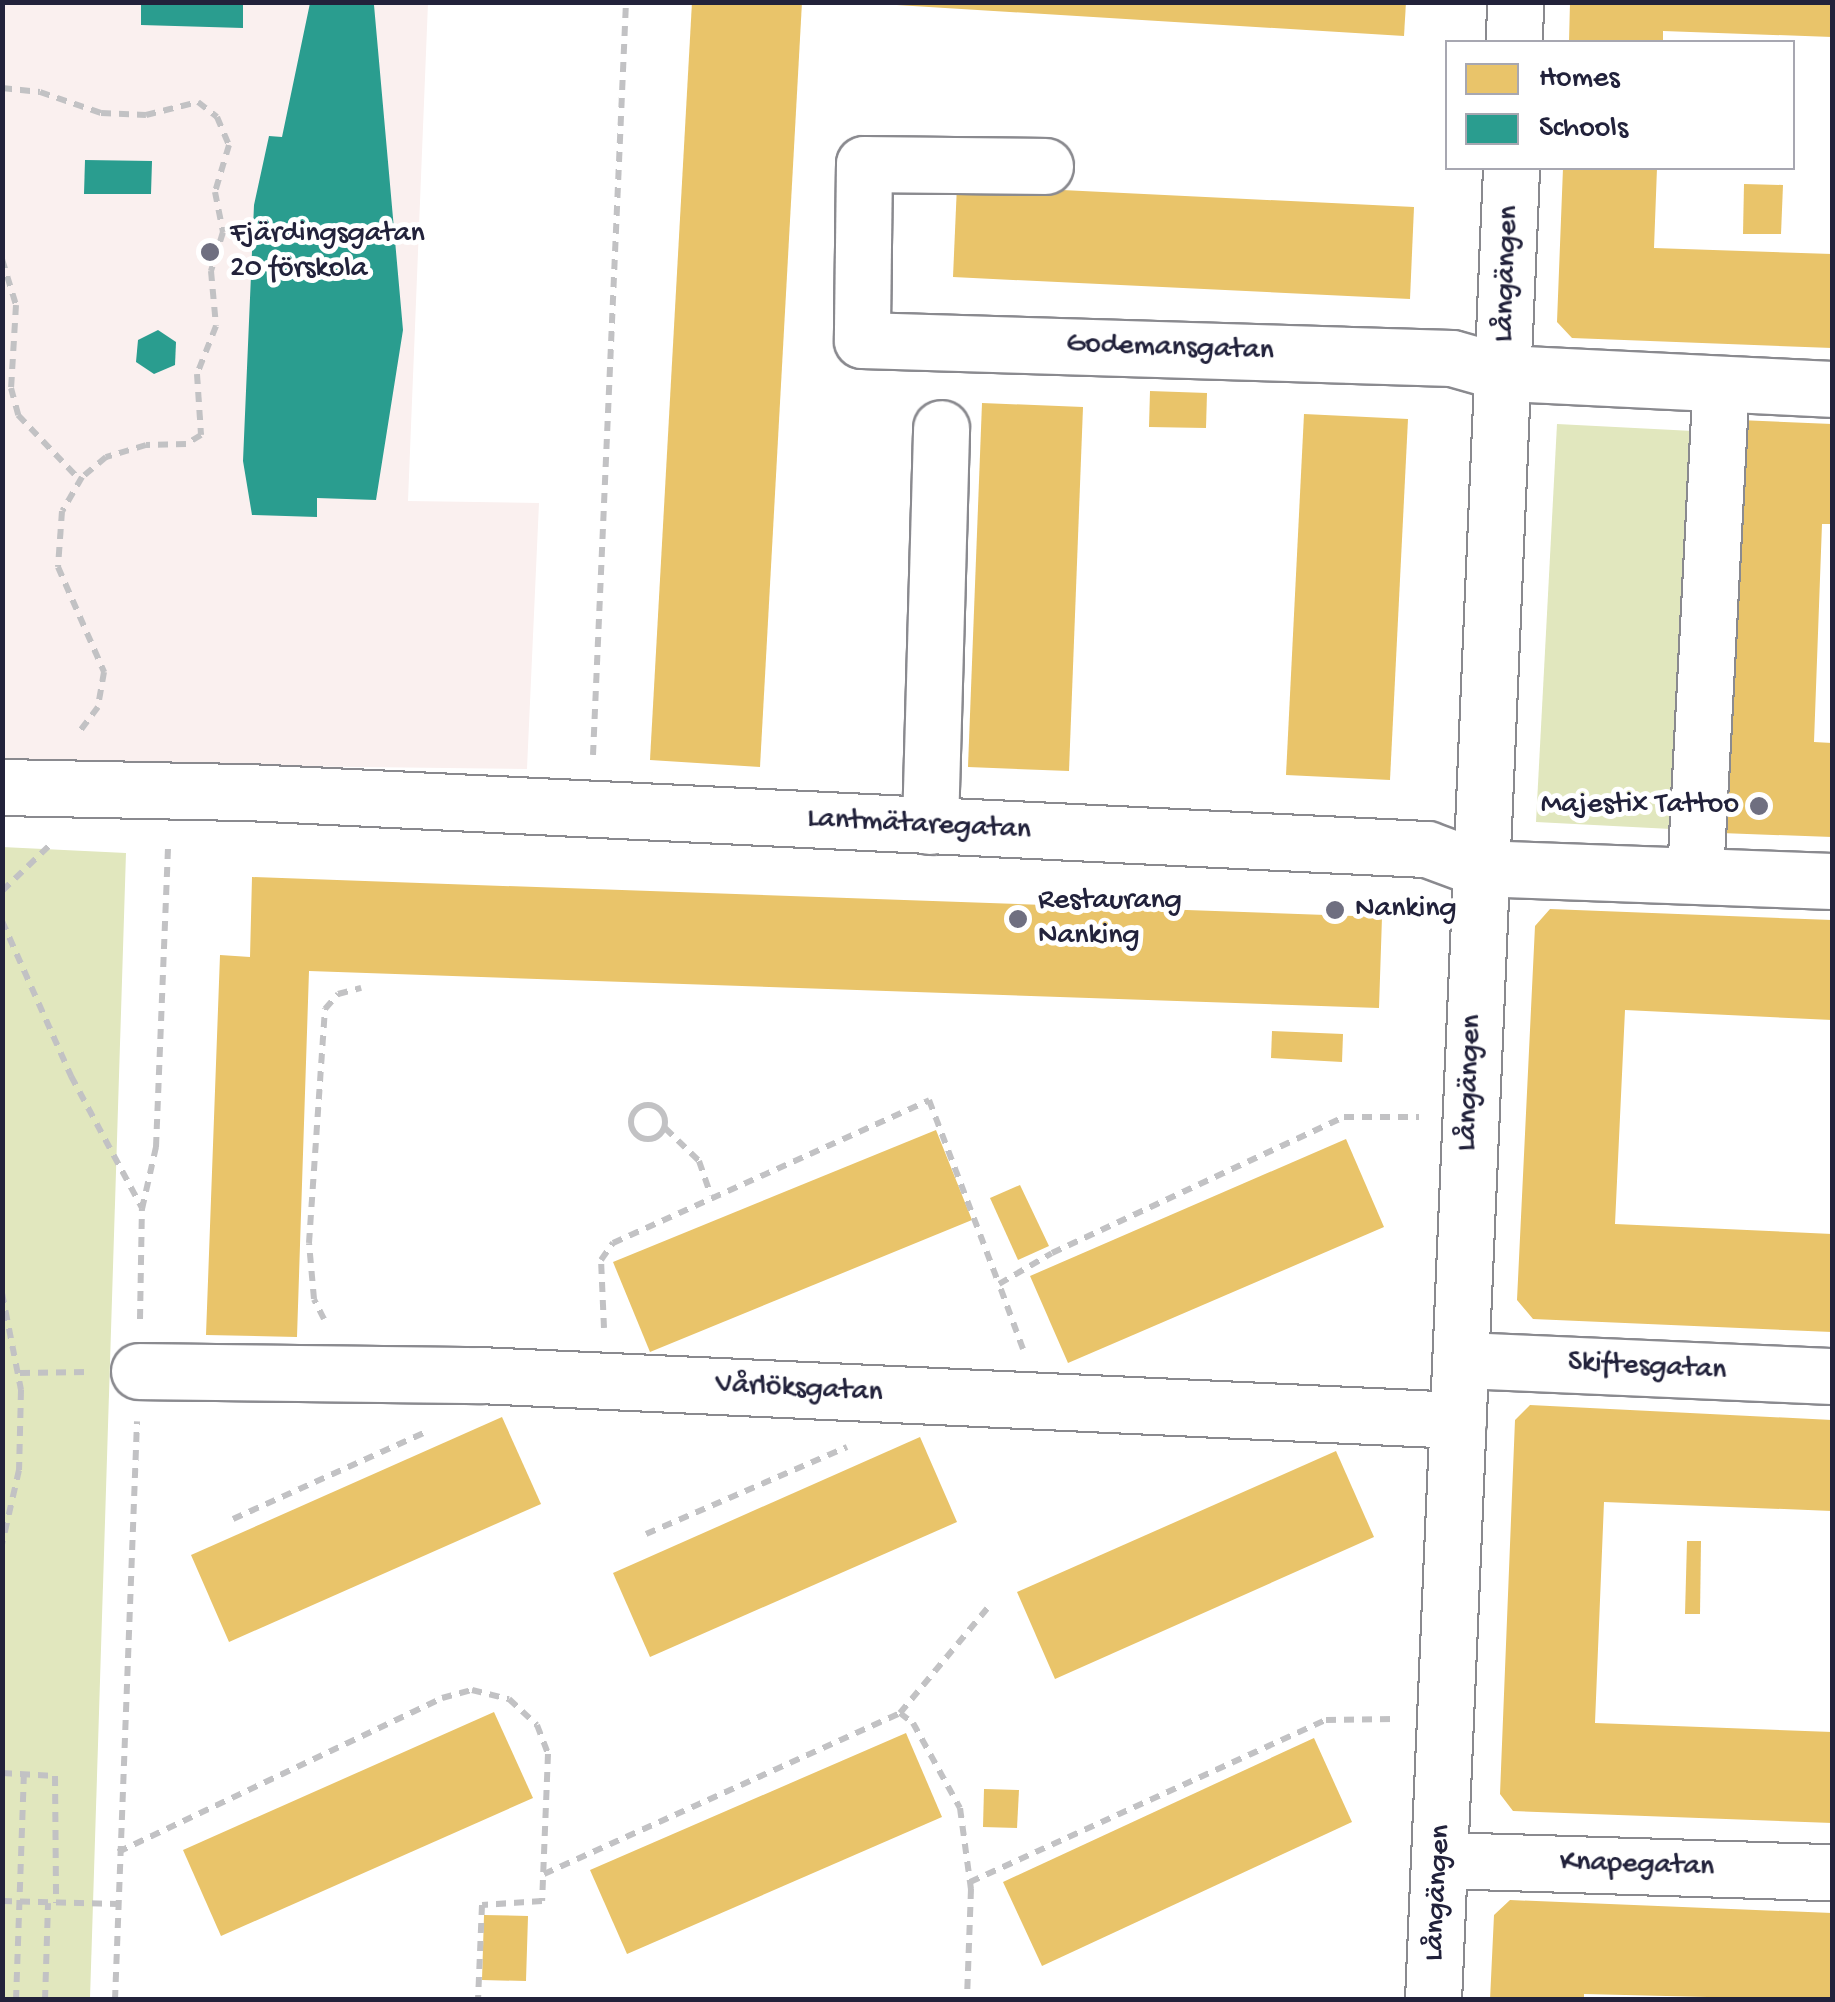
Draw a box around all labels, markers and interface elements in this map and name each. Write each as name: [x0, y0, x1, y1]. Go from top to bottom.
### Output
legend: [1445, 40, 1795, 170]
text: Homes: [1539, 62, 1620, 97]
text: Schools: [1539, 112, 1628, 147]
street label: Långängen: [1488, 205, 1528, 343]
place label: Fjärdingsgatan 20 förskola: [230, 217, 425, 288]
marker: Fjärdingsgatan 20 förskola: [199, 241, 221, 263]
street label: Godemansgatan: [1066, 327, 1274, 371]
place label: Majestix Tattoo: [1541, 788, 1739, 824]
marker: Majestix Tattoo: [1748, 795, 1770, 817]
street label: Lantmätaregatan: [806, 802, 1032, 850]
place label: Restaurang Nanking: [1038, 884, 1182, 954]
place label: Nanking: [1355, 892, 1457, 928]
marker: Nanking: [1324, 899, 1346, 921]
marker: Restaurang Nanking: [1007, 908, 1029, 930]
street label: Långängen: [1451, 1014, 1491, 1152]
street label: Skiftesgatan: [1567, 1346, 1727, 1390]
street label: Vårlöksgatan: [714, 1368, 884, 1412]
street label: Långängen: [1417, 1824, 1461, 1962]
street label: Knapegatan: [1559, 1845, 1715, 1887]

